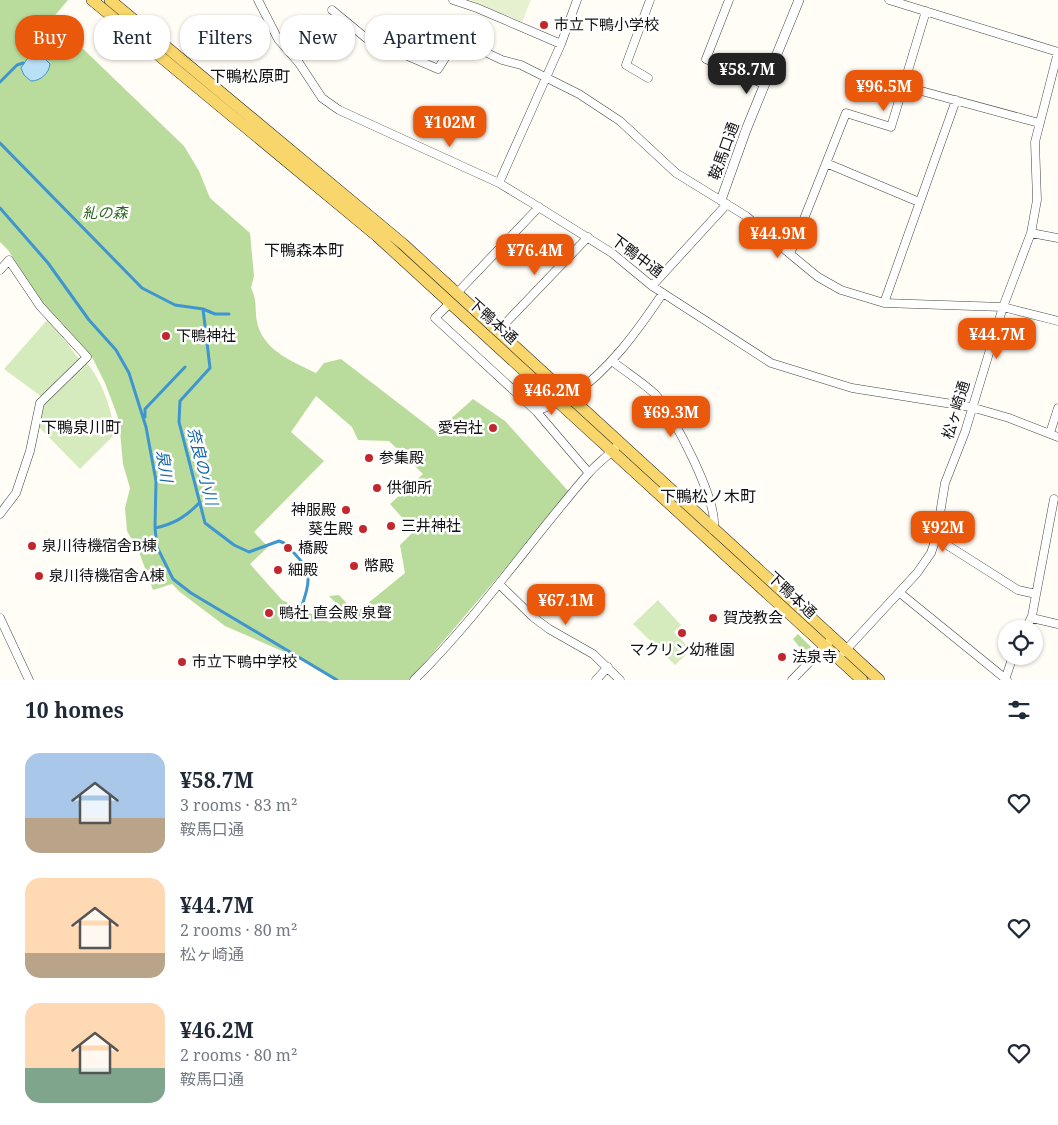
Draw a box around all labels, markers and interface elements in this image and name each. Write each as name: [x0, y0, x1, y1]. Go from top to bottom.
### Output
place label: 市立下鴨小学校: [554, 14, 659, 34]
chip: Buy: [15, 15, 84, 60]
chip: Rent: [94, 15, 170, 60]
chip: Filters: [180, 15, 270, 60]
chip: New: [280, 15, 355, 60]
chip: Apartment: [365, 15, 494, 60]
marker: 市立下鴨小学校: [538, 19, 550, 31]
pin: ¥58.7M: [706, 52, 788, 95]
text: ¥58.7M: [719, 58, 775, 80]
district label: 下鴨松原町: [210, 65, 290, 87]
pin: ¥96.5M: [843, 70, 925, 112]
text: ¥96.5M: [856, 75, 912, 97]
pin: ¥102M: [415, 106, 485, 148]
text: ¥102M: [424, 111, 476, 133]
street label: 鞍馬口通: [703, 119, 743, 182]
park label: 糺の森: [82, 202, 129, 222]
pin: ¥44.9M: [737, 216, 819, 259]
text: ¥44.9M: [750, 222, 806, 244]
street label: 下鴨中通: [608, 229, 668, 281]
pin: ¥76.4M: [494, 234, 576, 276]
district label: 下鴨森本町: [264, 239, 344, 261]
text: ¥76.4M: [507, 239, 563, 261]
street label: 下鴨本通: [465, 293, 523, 348]
pin: ¥44.7M: [956, 318, 1038, 360]
text: ¥44.7M: [969, 323, 1025, 345]
place label: 下鴨神社: [176, 325, 236, 345]
marker: 下鴨神社: [160, 330, 172, 342]
pin: ¥46.2M: [511, 374, 593, 416]
street label: 松ヶ崎通: [937, 378, 973, 441]
text: ¥46.2M: [524, 379, 580, 401]
pin: ¥69.3M: [630, 396, 712, 438]
text: ¥69.3M: [643, 401, 699, 423]
district label: 下鴨泉川町: [41, 416, 121, 438]
place label: 愛宕社: [438, 417, 483, 437]
marker: 愛宕社: [487, 422, 499, 434]
water label: 奈良の小川: [183, 425, 224, 509]
place label: 参集殿: [379, 447, 424, 467]
water label: 泉川: [152, 449, 178, 485]
marker: 参集殿: [363, 452, 375, 464]
place label: 供御所: [387, 477, 432, 497]
marker: 供御所: [371, 482, 383, 494]
district label: 下鴨松ノ木町: [660, 485, 756, 507]
place label: 神服殿: [291, 499, 336, 519]
marker: 神服殿: [340, 504, 352, 516]
pin: ¥92M: [913, 510, 973, 553]
place label: 三井神社: [401, 515, 461, 535]
text: ¥92M: [922, 516, 964, 538]
place label: 葵生殿: [308, 518, 353, 538]
marker: 三井神社: [385, 520, 397, 532]
marker: 葵生殿: [357, 523, 369, 535]
place label: 泉川待機宿舎B棟: [42, 535, 157, 555]
place label: 橋殿: [298, 537, 328, 557]
marker: 泉川待機宿舎B棟: [26, 540, 38, 552]
marker: 橋殿: [282, 542, 294, 554]
place label: 幣殿: [364, 555, 394, 575]
place label: 細殿: [288, 559, 318, 579]
marker: 幣殿: [348, 560, 360, 572]
marker: 細殿: [272, 564, 284, 576]
place label: 泉川待機宿舎A棟: [49, 565, 165, 585]
street label: 下鴨本通: [764, 566, 821, 622]
marker: 泉川待機宿舎A棟: [33, 570, 45, 582]
pin: ¥67.1M: [525, 584, 607, 626]
text: ¥67.1M: [538, 589, 594, 611]
place label: 鴨社 直会殿 泉聲: [279, 602, 392, 622]
marker: 鴨社 直会殿 泉聲: [263, 607, 275, 619]
place label: 賀茂教会: [723, 607, 783, 627]
marker: 賀茂教会: [707, 612, 719, 624]
map controls: [998, 620, 1043, 665]
button: locate: [998, 620, 1043, 665]
marker: マクリン幼稚園: [676, 627, 688, 639]
place label: マクリン幼稚園: [629, 639, 735, 659]
place label: 法泉寺: [792, 646, 837, 666]
place label: 市立下鴨中学校: [192, 651, 297, 671]
marker: 法泉寺: [776, 651, 788, 663]
marker: 市立下鴨中学校: [176, 656, 188, 668]
text: 10 homes: [25, 696, 124, 724]
icon: filters: [1005, 696, 1033, 724]
text: ¥58.7M: [180, 766, 254, 794]
icon: home: [65, 773, 125, 833]
icon: heart: [1005, 789, 1033, 817]
text: 3 rooms · 83 m²: [180, 794, 297, 816]
text: 鞍馬口通: [180, 818, 244, 840]
text: ¥44.7M: [180, 891, 254, 919]
icon: home: [65, 898, 125, 958]
icon: heart: [1005, 914, 1033, 942]
text: 2 rooms · 80 m²: [180, 919, 297, 941]
text: 松ヶ崎通: [180, 943, 244, 965]
text: ¥46.2M: [180, 1016, 254, 1044]
icon: home: [65, 1023, 125, 1083]
icon: heart: [1005, 1039, 1033, 1067]
text: 2 rooms · 80 m²: [180, 1044, 297, 1066]
text: 鞍馬口通: [180, 1068, 244, 1090]

